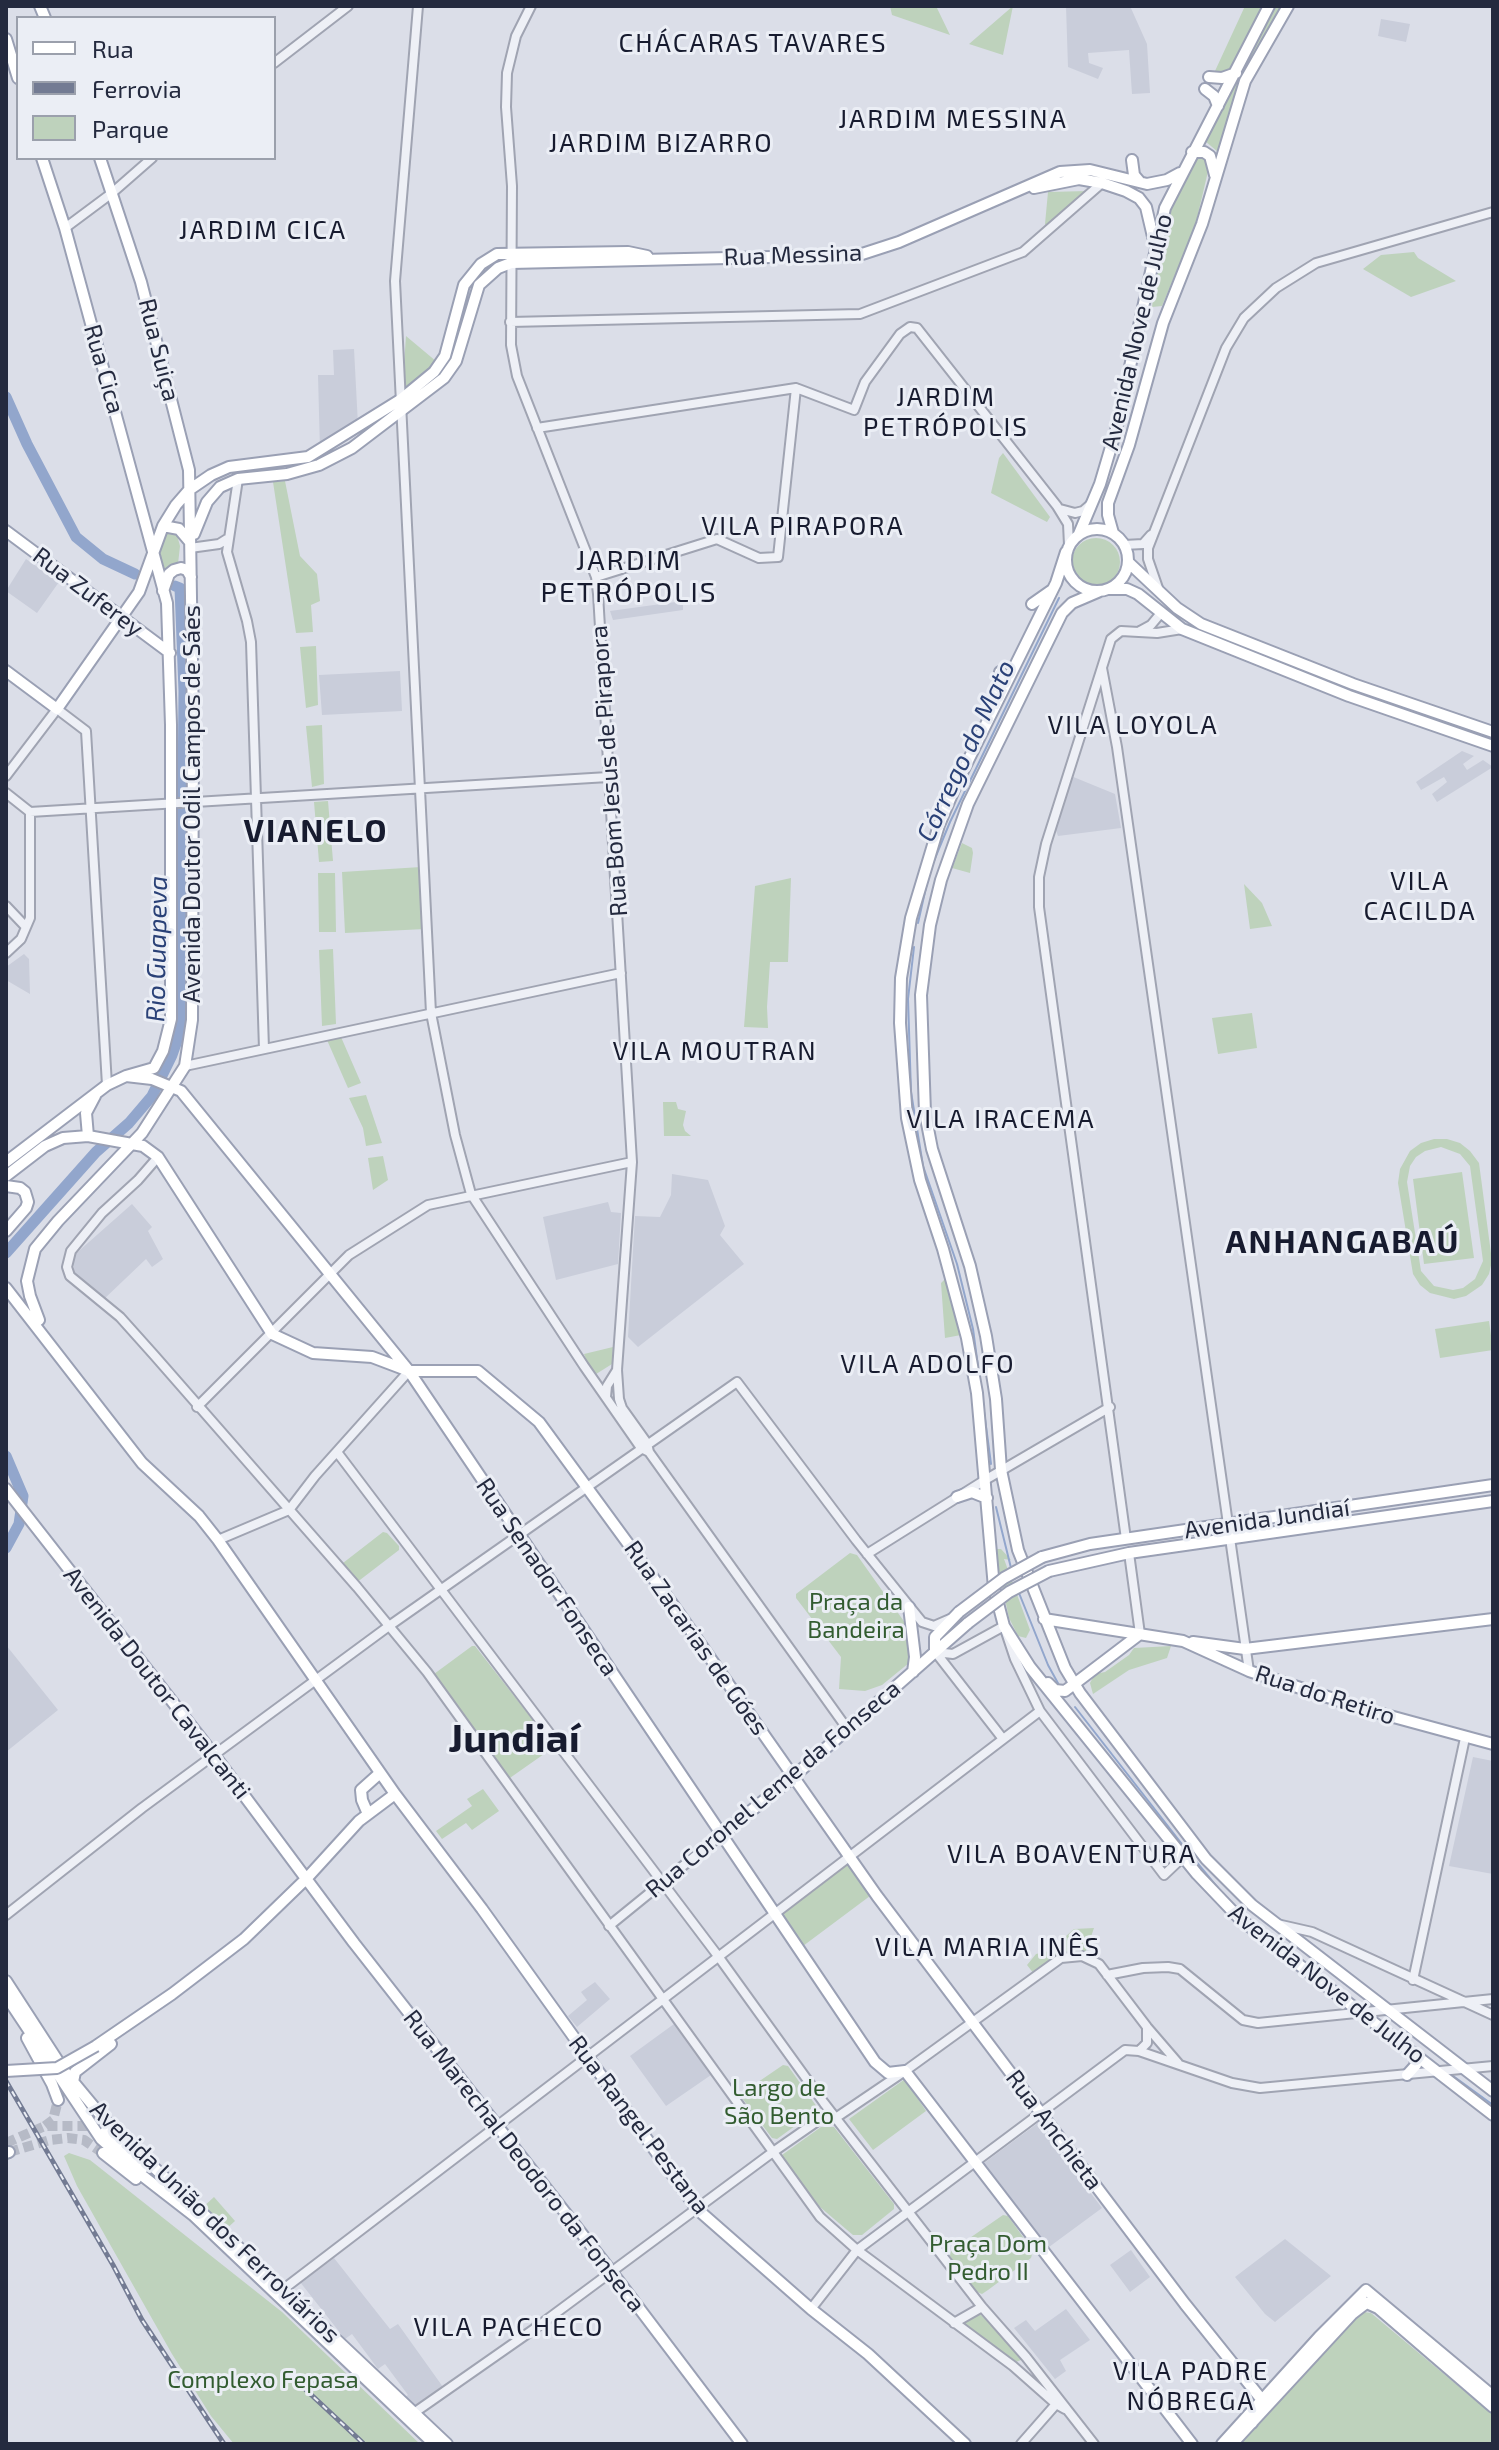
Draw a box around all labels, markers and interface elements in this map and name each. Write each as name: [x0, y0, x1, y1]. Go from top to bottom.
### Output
legend: [16, 16, 276, 160]
district label: CHÁCARAS TAVARES: [618, 27, 888, 59]
text: Rua: [92, 34, 134, 63]
text: Ferrovia: [92, 74, 182, 103]
district label: JARDIM MESSINA: [838, 103, 1068, 135]
text: Parque: [92, 114, 169, 143]
district label: JARDIM BIZARRO: [548, 127, 774, 159]
street label: Avenida Nove de Julho: [1096, 211, 1178, 453]
district label: JARDIM CICA: [179, 214, 347, 246]
street label: Rua Messina: [723, 238, 863, 272]
street label: Rua Suiça: [132, 296, 186, 404]
street label: Rua Cica: [78, 321, 130, 417]
district label: JARDIM PETRÓPOLIS: [863, 381, 1029, 442]
district label: VILA PIRAPORA: [701, 510, 905, 542]
street label: Rua Zuferey: [27, 541, 149, 643]
district label: JARDIM PETRÓPOLIS: [540, 544, 718, 610]
street label: Avenida Doutor Odil Campos de Sáes: [178, 605, 206, 1003]
street label: Rua Bom Jesus de Pirapora: [584, 625, 634, 917]
water label: Córrego do Mato: [910, 655, 1022, 847]
district label: VILA LOYOLA: [1047, 709, 1219, 741]
district label: VIANELO: [243, 812, 389, 850]
district label: VILA CACILDA: [1363, 865, 1477, 926]
water label: Rio Guapeva: [140, 876, 174, 1022]
district label: VILA MOUTRAN: [612, 1035, 818, 1067]
district label: VILA IRACEMA: [906, 1103, 1096, 1135]
district label: ANHANGABAÚ: [1226, 1223, 1460, 1261]
district label: VILA ADOLFO: [840, 1348, 1016, 1380]
street label: Rua Senador Fonseca: [470, 1472, 624, 1682]
street label: Avenida Jundiaí: [1182, 1493, 1352, 1545]
street label: Rua Zacarias de Góes: [618, 1535, 774, 1741]
street label: Avenida Doutor Cavalcanti: [57, 1561, 257, 1805]
park label: Praça da Bandeira: [807, 1588, 905, 1644]
street label: Rua do Retiro: [1251, 1659, 1399, 1731]
street label: Rua Coronel Leme da Fonseca: [640, 1674, 906, 1904]
district label: Jundiaí: [448, 1715, 580, 1763]
district label: VILA BOAVENTURA: [947, 1838, 1197, 1870]
street label: Avenida Nove de Julho: [1223, 1898, 1431, 2070]
district label: VILA MARIA INÊS: [875, 1931, 1101, 1963]
street label: Rua Marechal Deodoro da Fonseca: [397, 2004, 651, 2318]
street label: Rua Rangel Pestana: [562, 2030, 716, 2220]
street label: Rua Anchieta: [1000, 2064, 1108, 2196]
park label: Largo de São Bento: [724, 2074, 834, 2130]
street label: Avenida União dos Ferroviários: [84, 2095, 346, 2349]
park label: Praça Dom Pedro II: [929, 2230, 1047, 2286]
district label: VILA PACHECO: [414, 2311, 604, 2343]
district label: VILA PADRE NÓBREGA: [1113, 2355, 1269, 2416]
park label: Complexo Fepasa: [167, 2366, 359, 2394]

